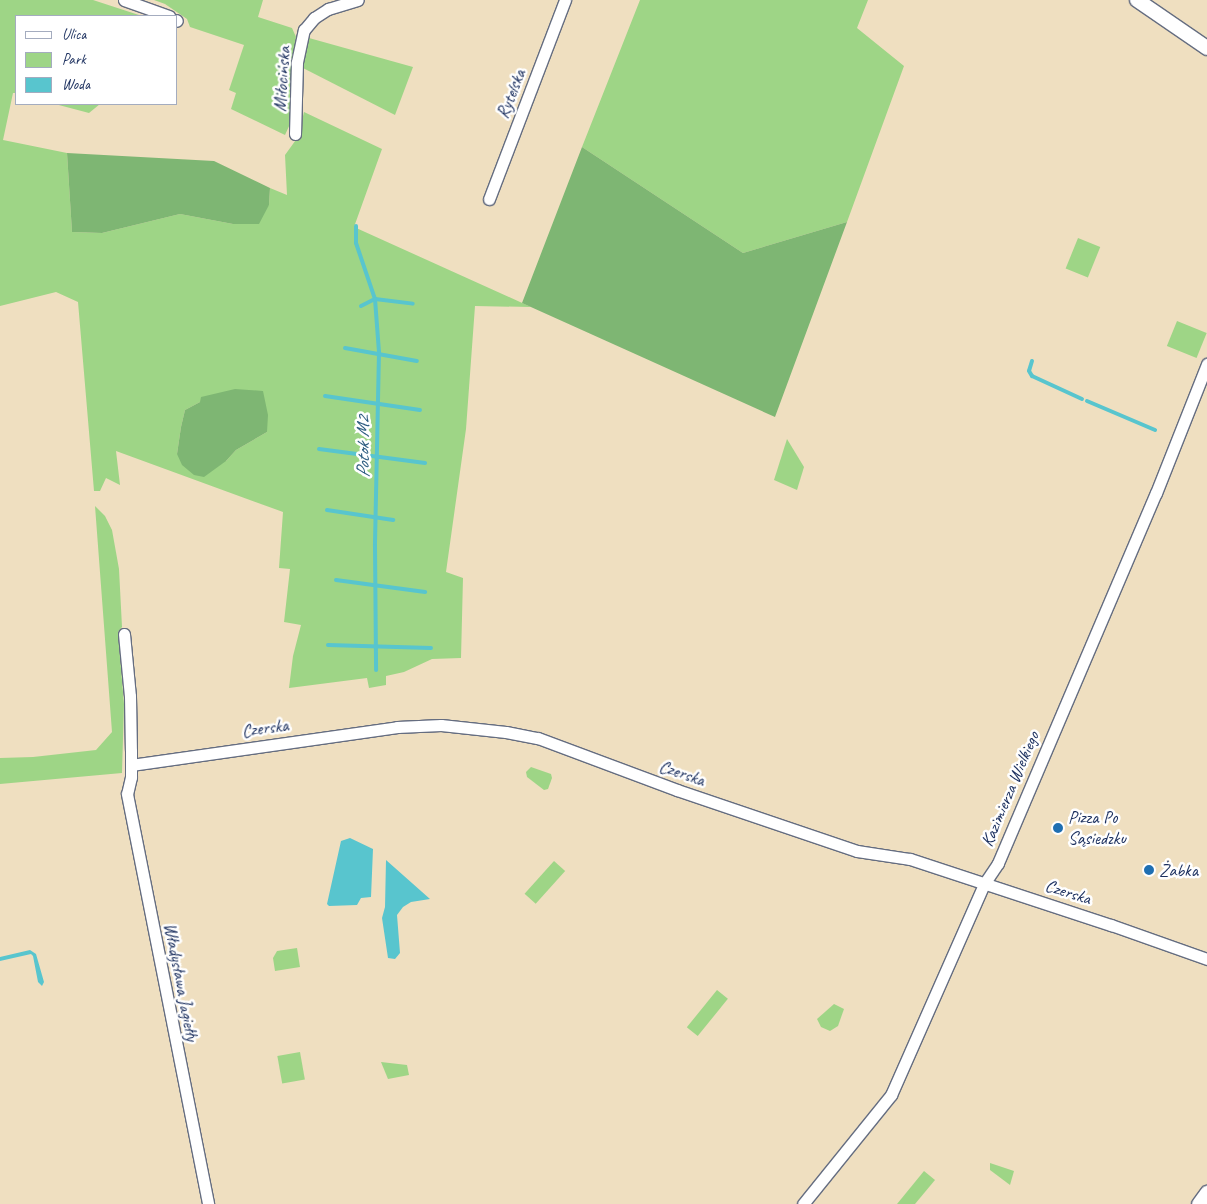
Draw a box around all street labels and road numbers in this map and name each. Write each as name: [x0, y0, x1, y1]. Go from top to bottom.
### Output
street label: Miłocińska: [269, 46, 295, 112]
street label: Rytelska: [492, 66, 530, 122]
street label: Czerska: [240, 714, 290, 742]
street label: Kazimierza Wielkiego: [976, 728, 1044, 850]
street label: Czerska: [656, 755, 708, 791]
street label: Czerska: [1042, 875, 1094, 909]
street label: Władysława Jagiełły: [159, 921, 203, 1043]

